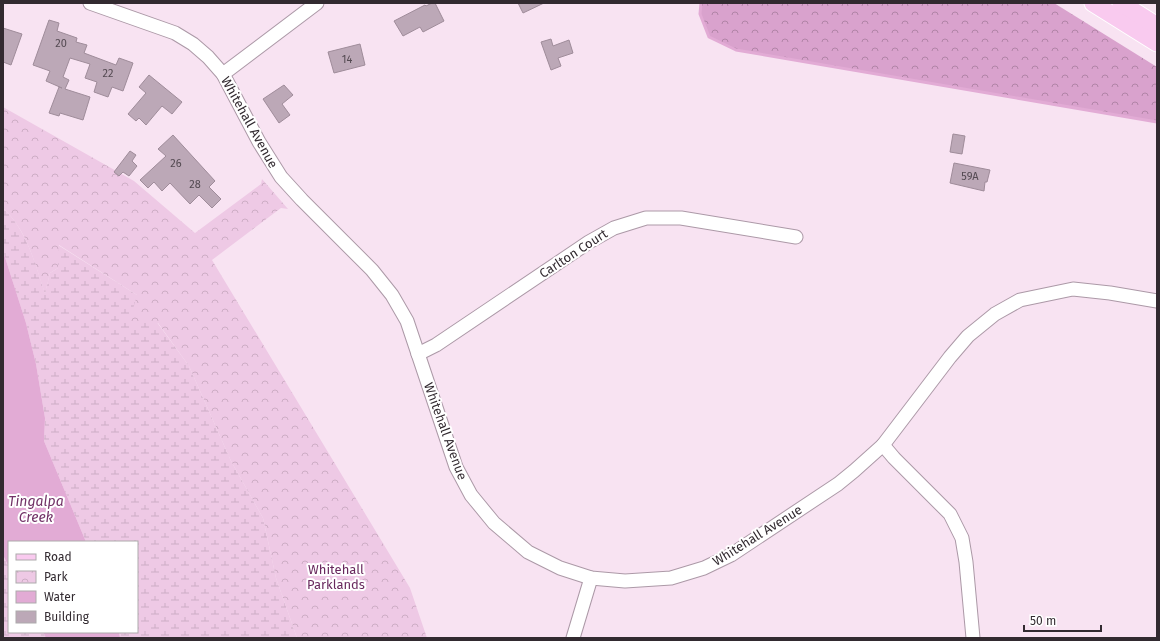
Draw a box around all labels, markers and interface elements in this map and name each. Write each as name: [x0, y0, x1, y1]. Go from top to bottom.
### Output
house number: 20: [55, 37, 67, 50]
house number: 14: [342, 53, 352, 66]
house number: 22: [103, 67, 113, 80]
street label: Whitehall Avenue: [218, 74, 281, 171]
house number: 26: [170, 157, 182, 170]
house number: 59A: [961, 170, 979, 183]
house number: 28: [189, 178, 201, 191]
street label: Carlton Court: [536, 226, 610, 281]
street label: Whitehall Avenue: [421, 380, 470, 482]
water label: Tingalpa Creek: [8, 493, 64, 526]
street label: Whitehall Avenue: [710, 502, 805, 569]
legend: [8, 541, 138, 633]
text: Road: [44, 550, 72, 564]
park label: Whitehall Parklands: [307, 562, 365, 592]
text: Park: [44, 570, 68, 584]
text: Water: [44, 590, 76, 604]
scale bar: [1024, 607, 1101, 633]
text: Building: [44, 610, 90, 624]
text: 50 m: [1030, 614, 1056, 628]

